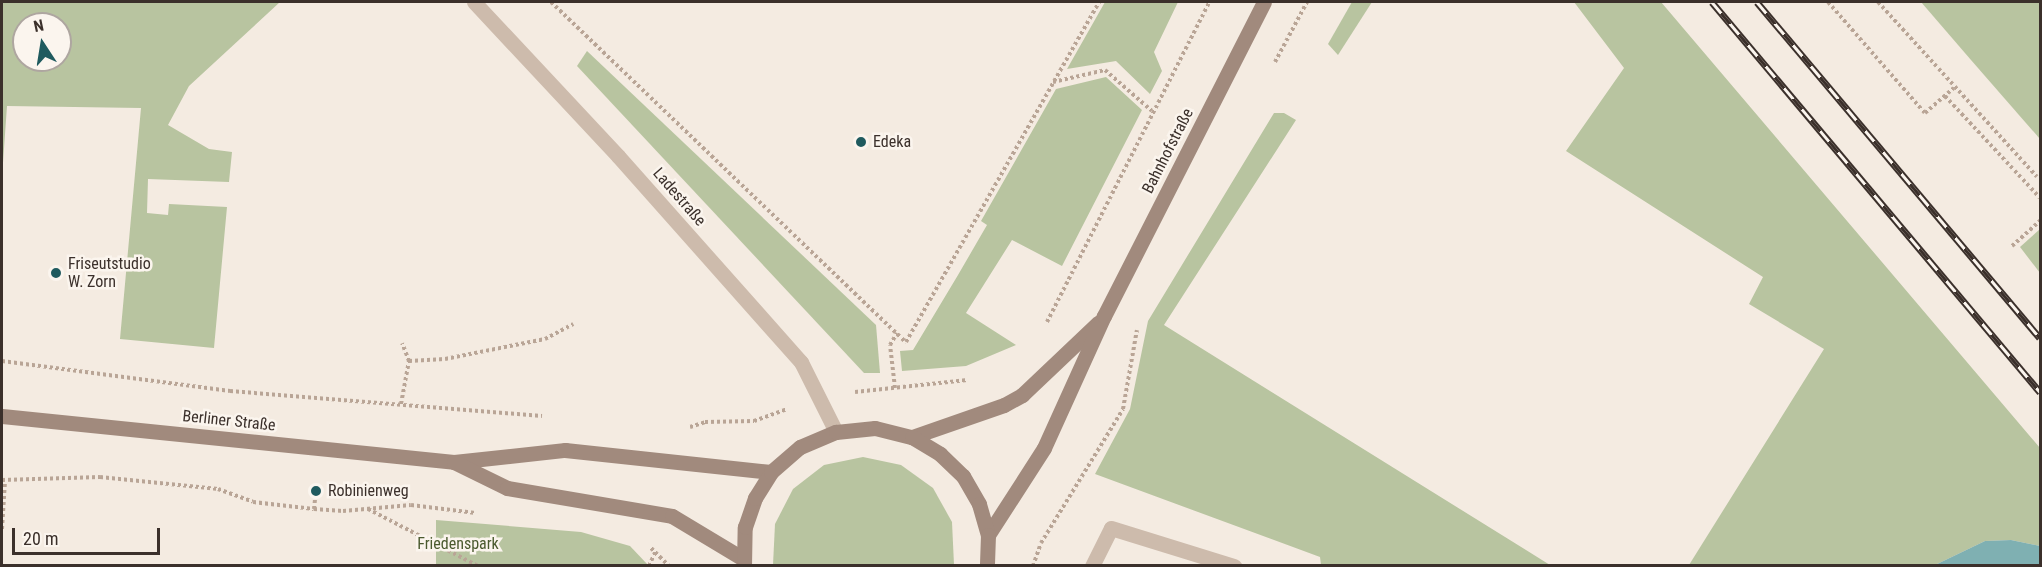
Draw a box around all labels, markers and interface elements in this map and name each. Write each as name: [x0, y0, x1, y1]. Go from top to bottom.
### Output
north arrow: [12, 12, 72, 72]
text: N: [32, 16, 45, 36]
street label: Bahnhofstraße: [1138, 105, 1198, 197]
place label: Edeka: [873, 132, 911, 152]
marker: Edeka: [854, 135, 868, 149]
street label: Ladestraße: [649, 164, 709, 230]
place label: Friseutstudio W. Zorn: [68, 254, 151, 292]
marker: Friseutstudio W. Zorn: [49, 266, 63, 280]
street label: Berliner Straße: [182, 407, 276, 435]
place label: Robinienweg: [328, 481, 409, 501]
marker: Robinienweg: [309, 484, 323, 498]
scale bar: [15, 516, 164, 554]
text: 20 m: [23, 528, 58, 549]
park label: Friedenspark: [417, 534, 499, 554]

